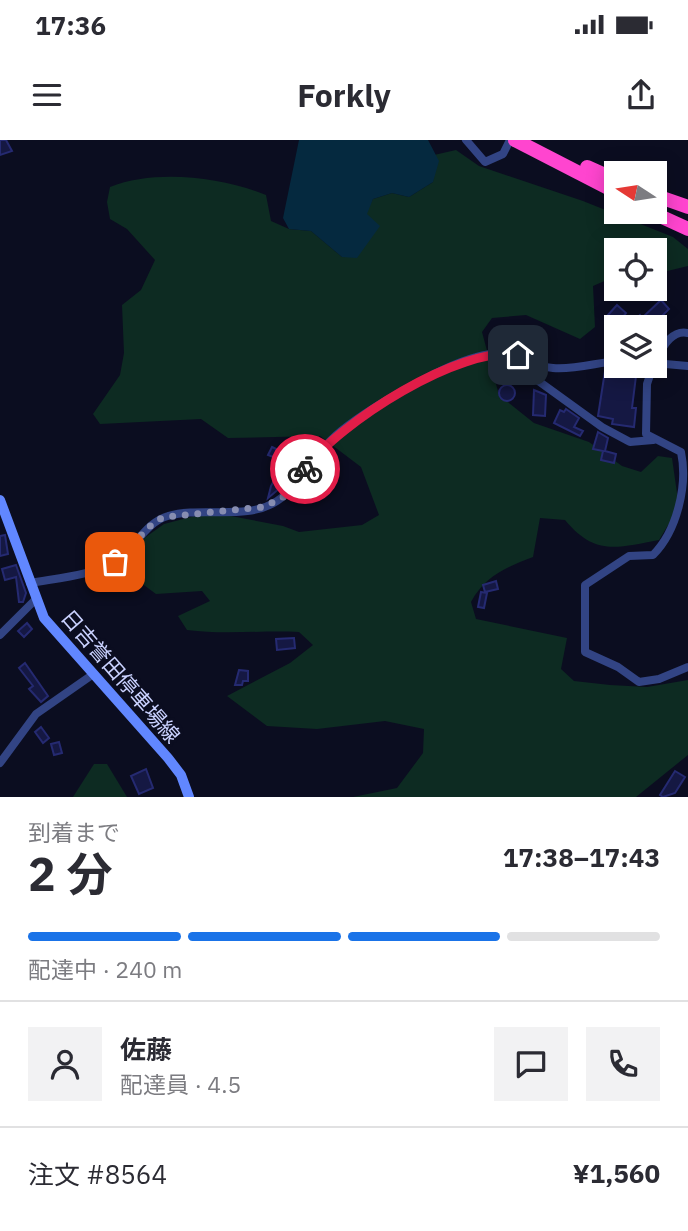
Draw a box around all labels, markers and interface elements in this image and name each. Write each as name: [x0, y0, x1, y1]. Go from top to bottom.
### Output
text: 17:36: [35, 8, 106, 42]
text: Forkly: [297, 74, 391, 116]
icon: menu: [28, 76, 66, 114]
icon: share: [622, 76, 660, 114]
north arrow: [604, 161, 667, 224]
map controls: [604, 161, 667, 378]
button: locate: [604, 238, 667, 301]
button: layers: [604, 315, 667, 378]
pin: [488, 325, 548, 385]
icon: home: [499, 336, 537, 374]
courier: [270, 434, 340, 504]
icon: bike: [286, 450, 324, 488]
pin: [85, 532, 145, 592]
icon: bag: [96, 543, 134, 581]
street label: 日吉誉田停車場線: [55, 603, 187, 749]
text: 到着まで: [28, 817, 120, 847]
text: 17:38–17:43: [503, 840, 660, 874]
text: 2 分: [28, 844, 112, 904]
text: 配達中 · 240 m: [28, 954, 182, 984]
button: person: [28, 1027, 102, 1101]
button: chat: [494, 1027, 568, 1101]
button: phone: [586, 1027, 660, 1101]
text: 佐藤: [120, 1032, 172, 1066]
text: 配達員 · 4.5: [120, 1069, 241, 1099]
text: ¥1,560: [573, 1156, 660, 1190]
text: 注文 #8564: [28, 1157, 167, 1191]

